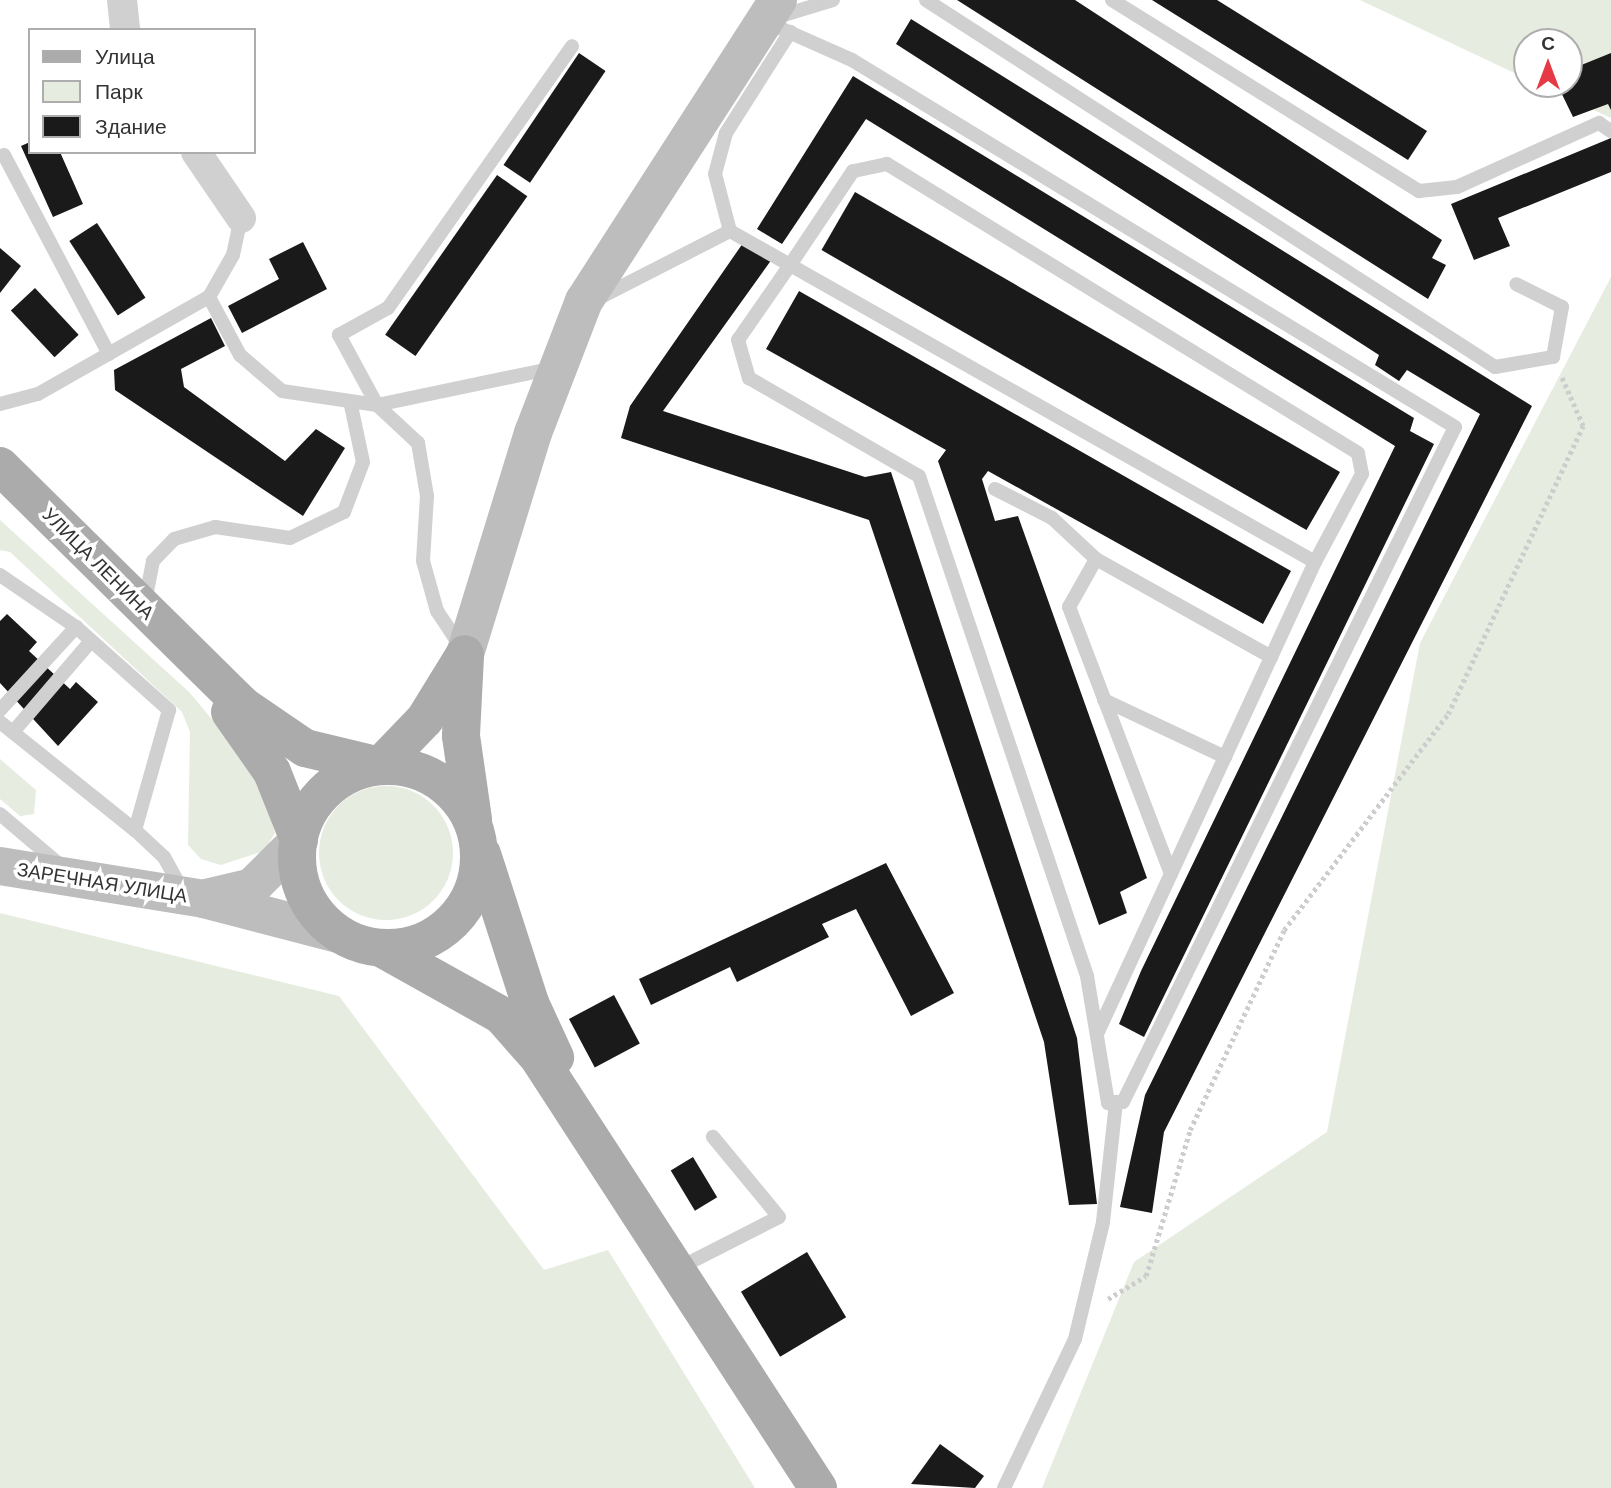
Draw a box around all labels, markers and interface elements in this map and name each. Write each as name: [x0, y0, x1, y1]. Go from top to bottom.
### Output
legend: [28, 28, 256, 154]
north arrow: [1513, 28, 1583, 98]
text: С: [1541, 33, 1555, 54]
text: Улица: [95, 45, 155, 68]
text: Парк: [95, 80, 143, 103]
text: Здание: [95, 115, 167, 138]
street label: УЛИЦА ЛЕНИНА: [37, 503, 159, 625]
street label: ЗАРЕЧНАЯ УЛИЦА: [15, 858, 189, 908]

